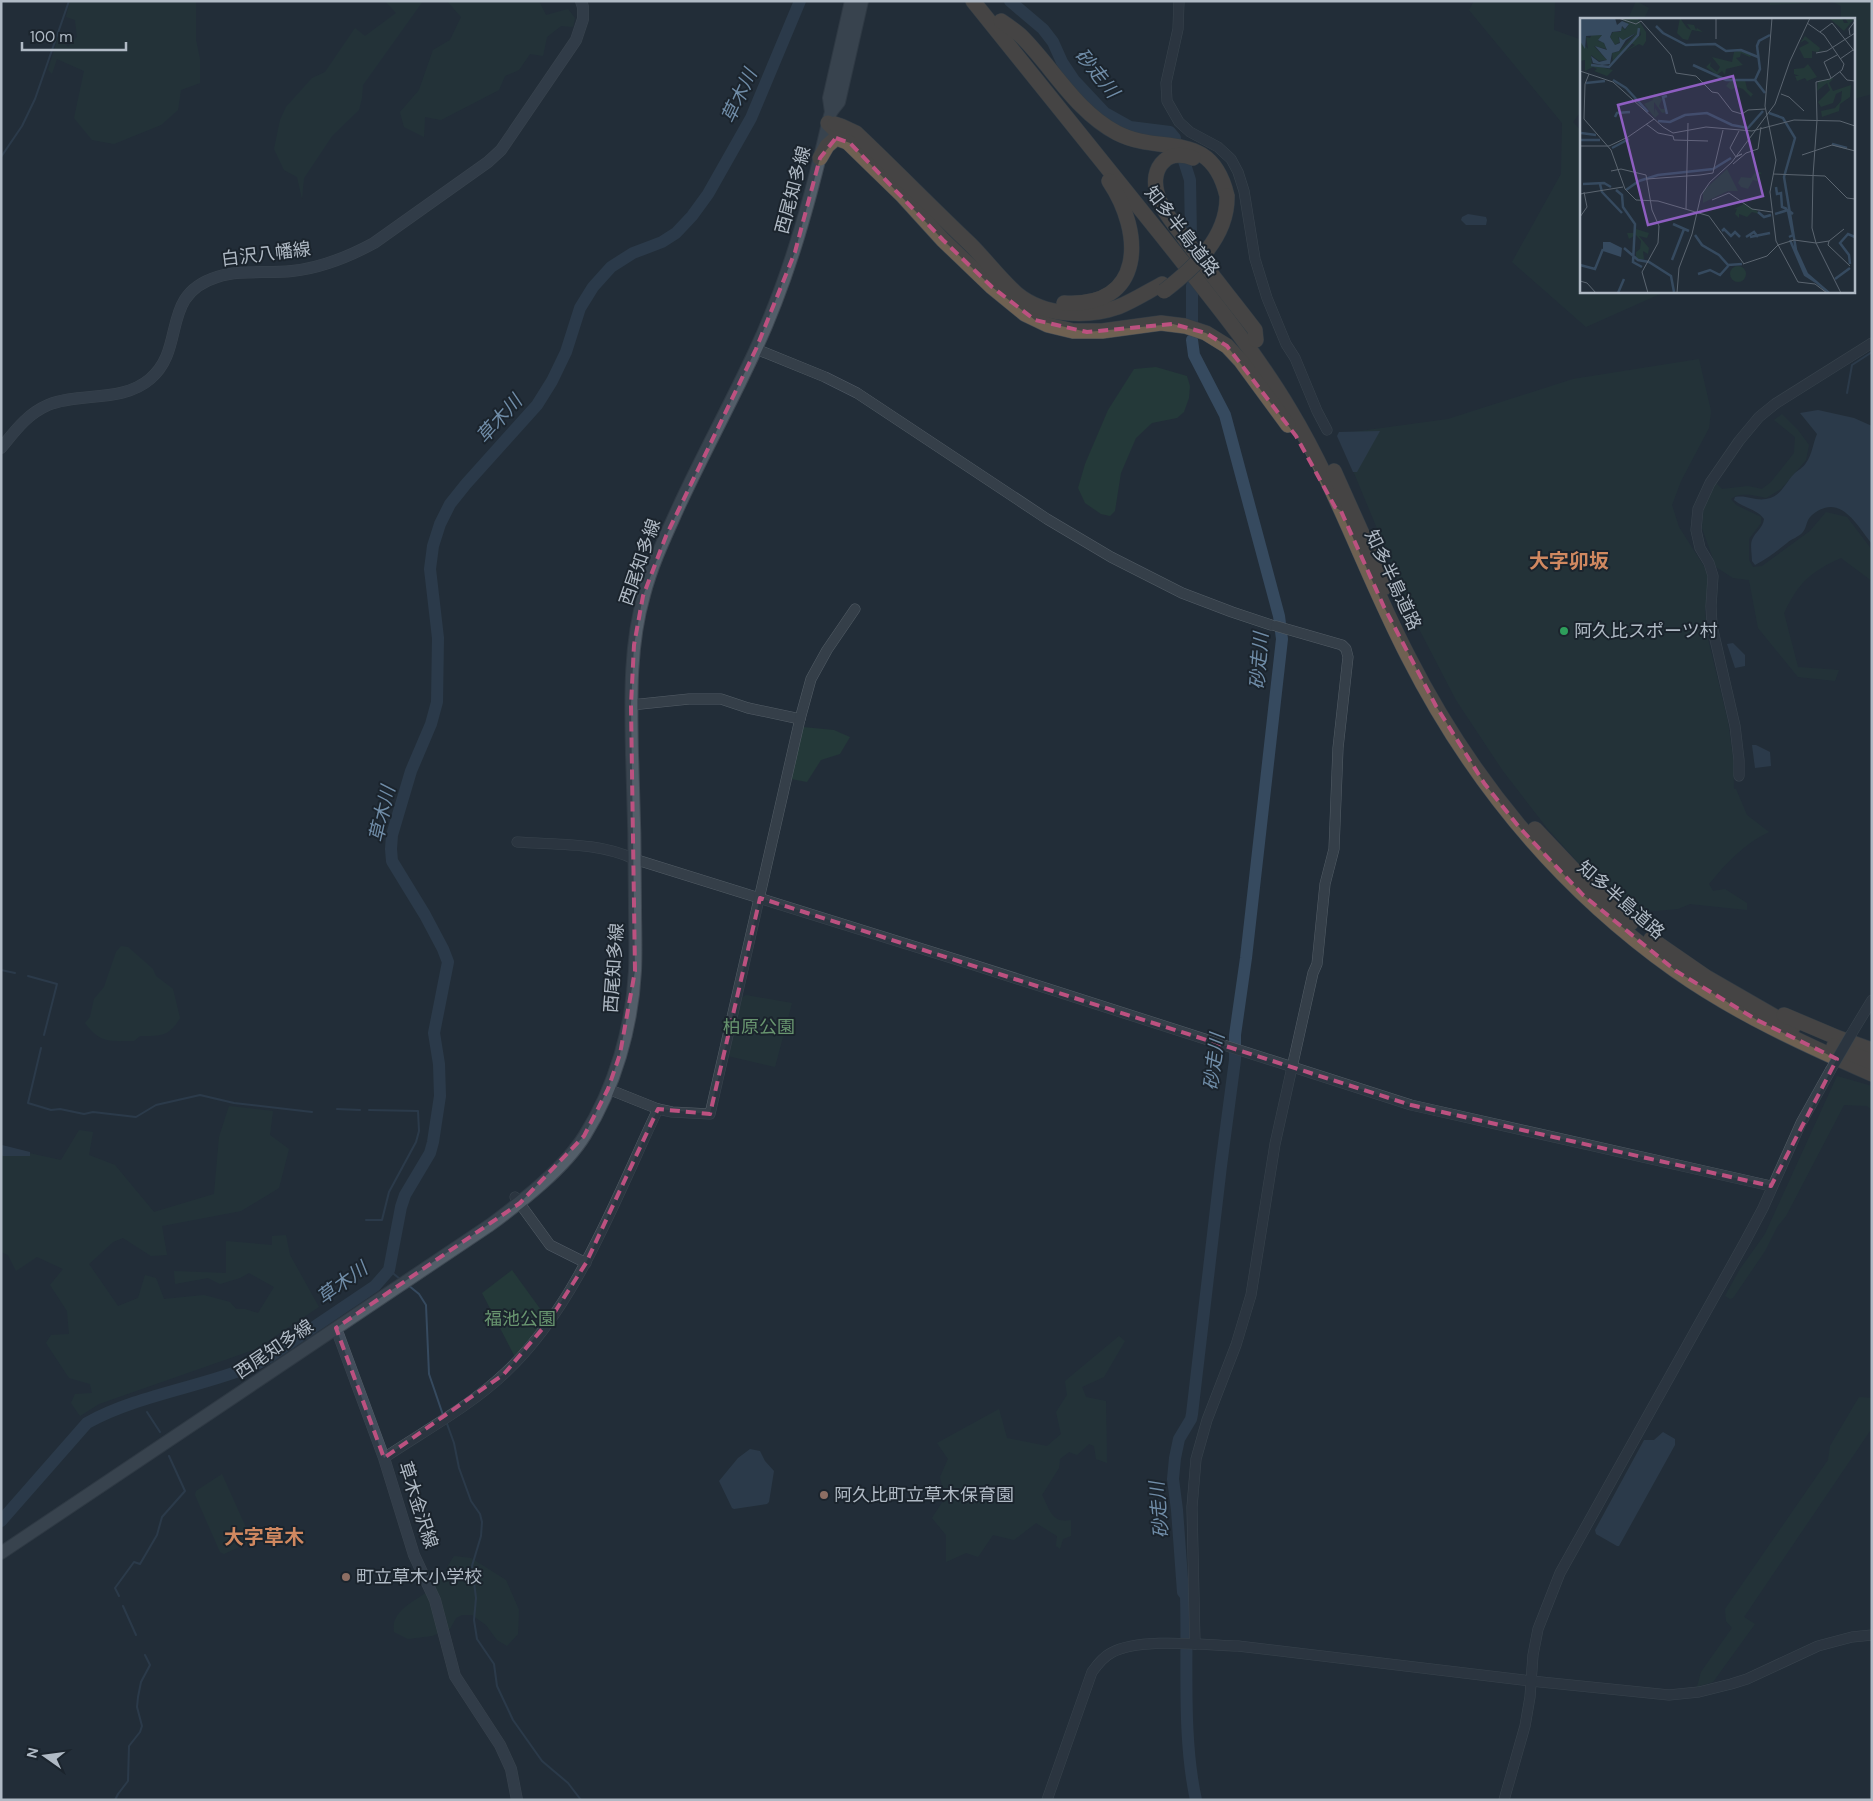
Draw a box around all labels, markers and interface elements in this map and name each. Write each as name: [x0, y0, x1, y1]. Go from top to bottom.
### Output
inset map: [1580, 18, 1856, 292]
scale bar: [22, 20, 126, 52]
text: 100 m: [30, 27, 73, 47]
water label: 砂走川: [1069, 43, 1126, 105]
water label: 草木川: [716, 63, 763, 127]
street label: 西尾知多線: [770, 143, 816, 237]
street label: 知多半島道路: [1139, 181, 1225, 281]
street label: 白沢八幡線: [220, 237, 312, 271]
water label: 草木川: [471, 388, 529, 449]
street label: 西尾知多線: [614, 516, 666, 608]
street label: 知多半島道路: [1359, 526, 1427, 634]
district label: 大字卯坂: [1529, 548, 1609, 574]
place label: 阿久比スポーツ村: [1574, 619, 1718, 643]
marker: 阿久比スポーツ村: [1558, 625, 1570, 637]
water label: 砂走川: [1245, 630, 1274, 690]
water label: 草木川: [363, 781, 401, 845]
street label: 知多半島道路: [1572, 856, 1670, 944]
street label: 西尾知多線: [599, 922, 629, 1014]
park label: 柏原公園: [723, 1015, 795, 1039]
water label: 砂走川: [1198, 1030, 1230, 1092]
water label: 草木川: [312, 1255, 374, 1310]
park label: 福池公園: [484, 1307, 556, 1331]
street label: 西尾知多線: [230, 1314, 318, 1384]
street label: 草木金沢線: [393, 1458, 443, 1552]
water label: 砂走川: [1144, 1479, 1174, 1539]
place label: 阿久比町立草木保育園: [834, 1483, 1014, 1507]
marker: 阿久比町立草木保育園: [818, 1489, 830, 1501]
district label: 大字草木: [224, 1524, 304, 1550]
place label: 町立草木小学校: [356, 1565, 482, 1589]
marker: 町立草木小学校: [340, 1571, 352, 1583]
north arrow: [20, 1731, 70, 1781]
text: N: [22, 1746, 42, 1760]

